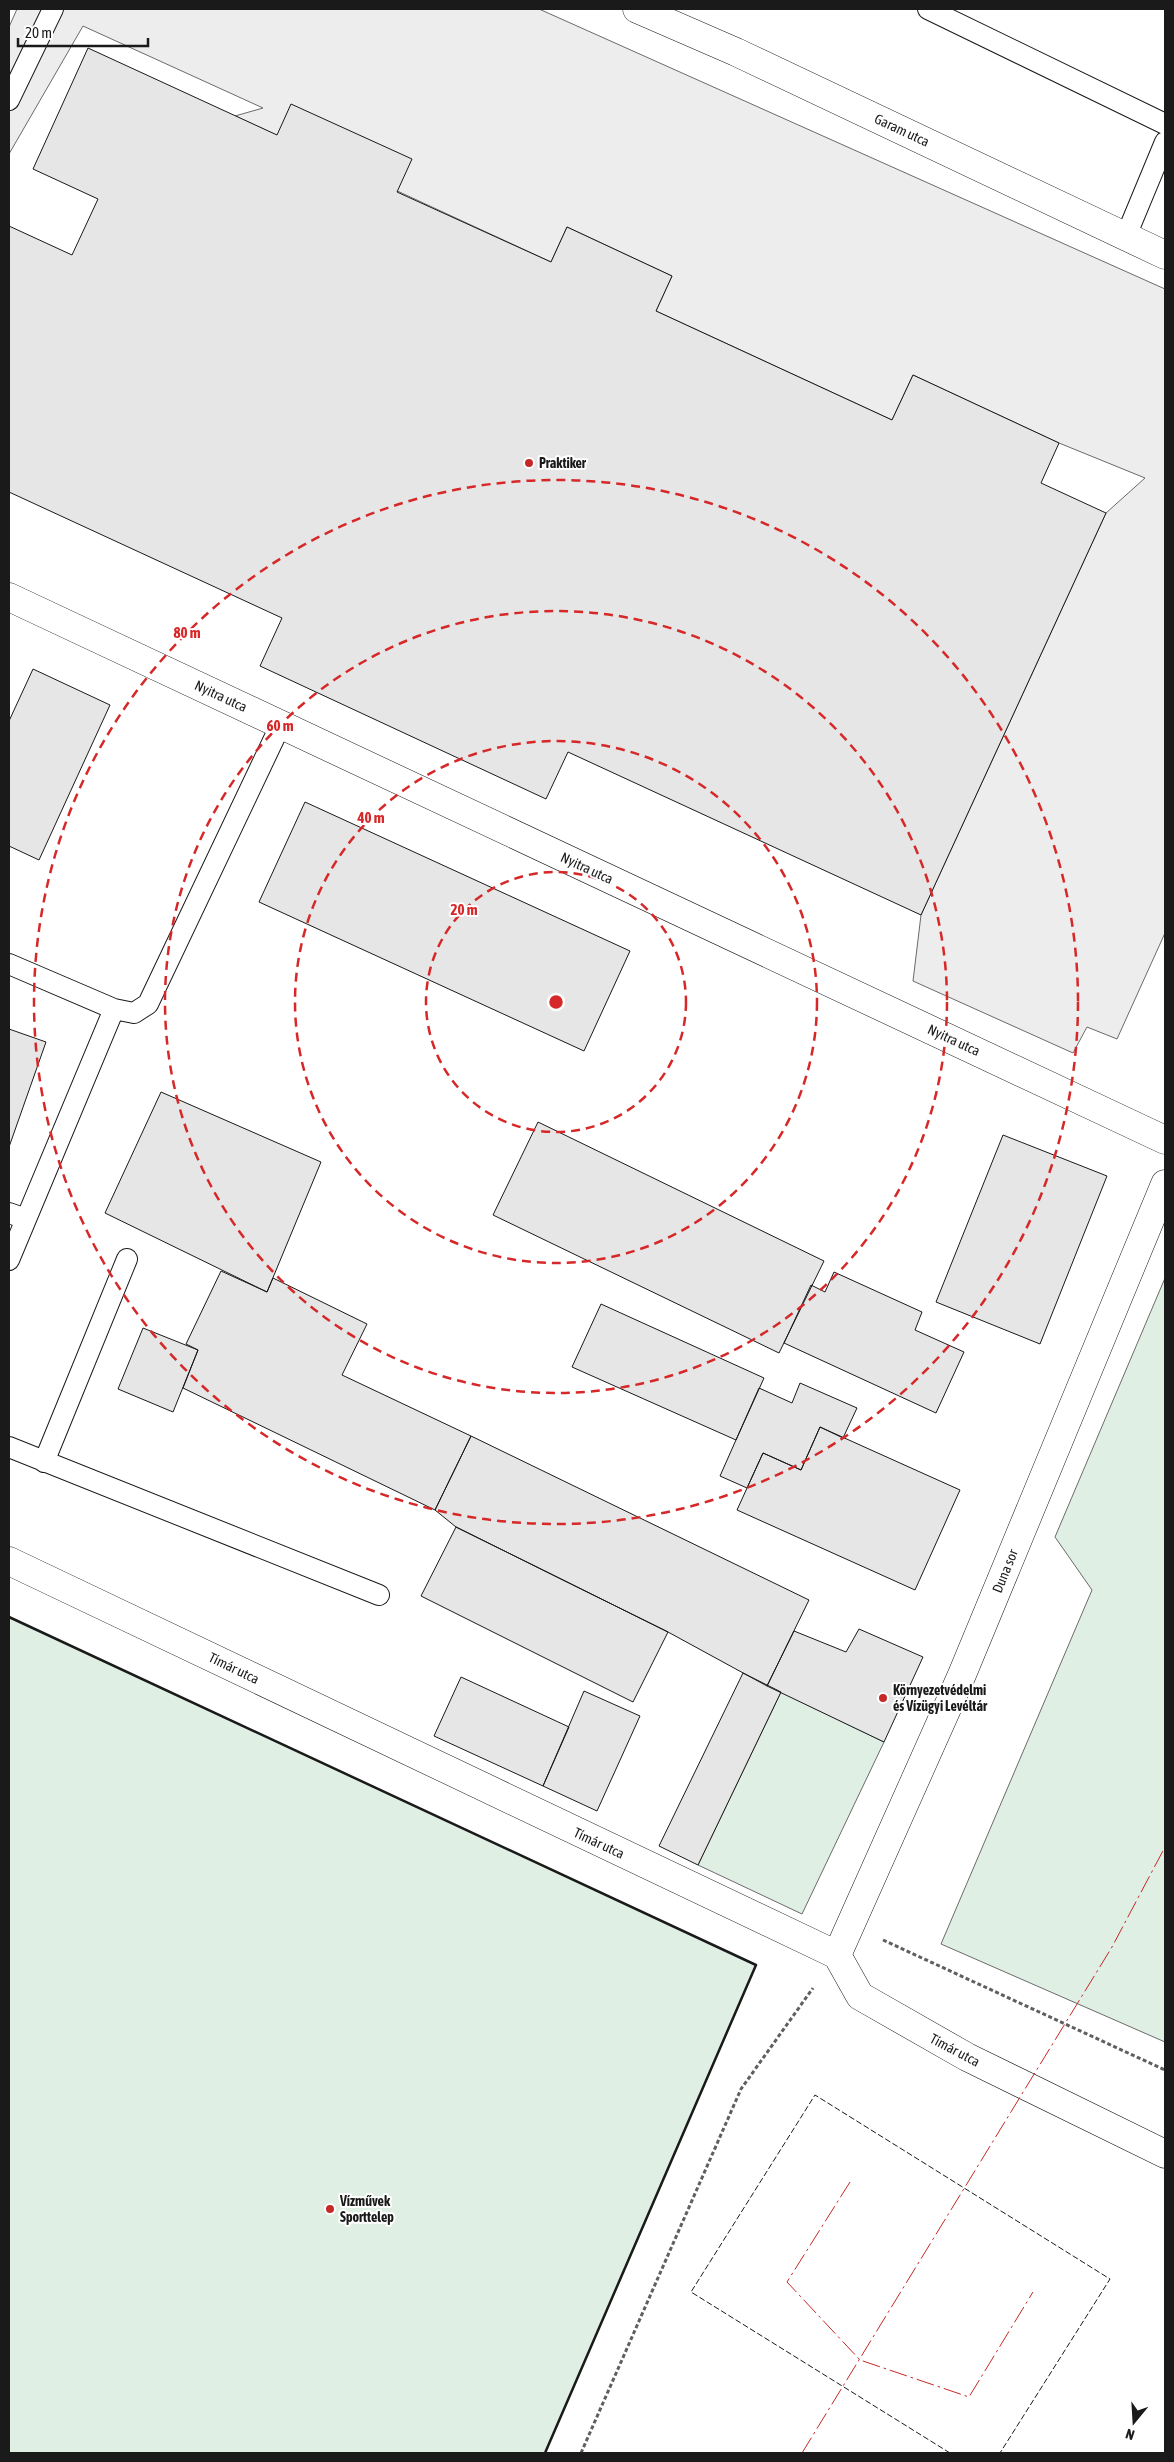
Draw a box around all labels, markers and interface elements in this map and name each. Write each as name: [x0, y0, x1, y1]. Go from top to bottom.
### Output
scale bar: [18, 15, 148, 47]
text: 20 m: [25, 24, 52, 41]
street label: Garam utca: [872, 110, 932, 150]
place label: Praktiker: [539, 455, 587, 471]
marker: Praktiker: [523, 457, 535, 469]
text: 80 m: [174, 624, 201, 641]
street label: Nyitra utca: [192, 677, 250, 715]
text: 60 m: [267, 717, 294, 734]
text: 40 m: [357, 809, 385, 826]
street label: Nyitra utca: [558, 849, 616, 887]
text: 20 m: [451, 901, 478, 918]
centre of rings: [547, 993, 565, 1011]
street label: Nyitra utca: [925, 1021, 983, 1059]
street label: Duna sor: [989, 1546, 1021, 1595]
street label: Tímár utca: [206, 1649, 262, 1687]
place label: Környezetvédelmi és Vízügyi Levéltár: [893, 1682, 988, 1714]
marker: Környezetvédelmi és Vízügyi Levéltár: [877, 1692, 889, 1704]
street label: Tímár utca: [571, 1824, 627, 1862]
street label: Tímár utca: [927, 2030, 983, 2070]
place label: Vízművek Sporttelep: [339, 2193, 394, 2225]
marker: Vízművek Sporttelep: [324, 2203, 336, 2215]
north arrow: [1109, 2397, 1159, 2447]
text: N: [1124, 2425, 1136, 2443]

